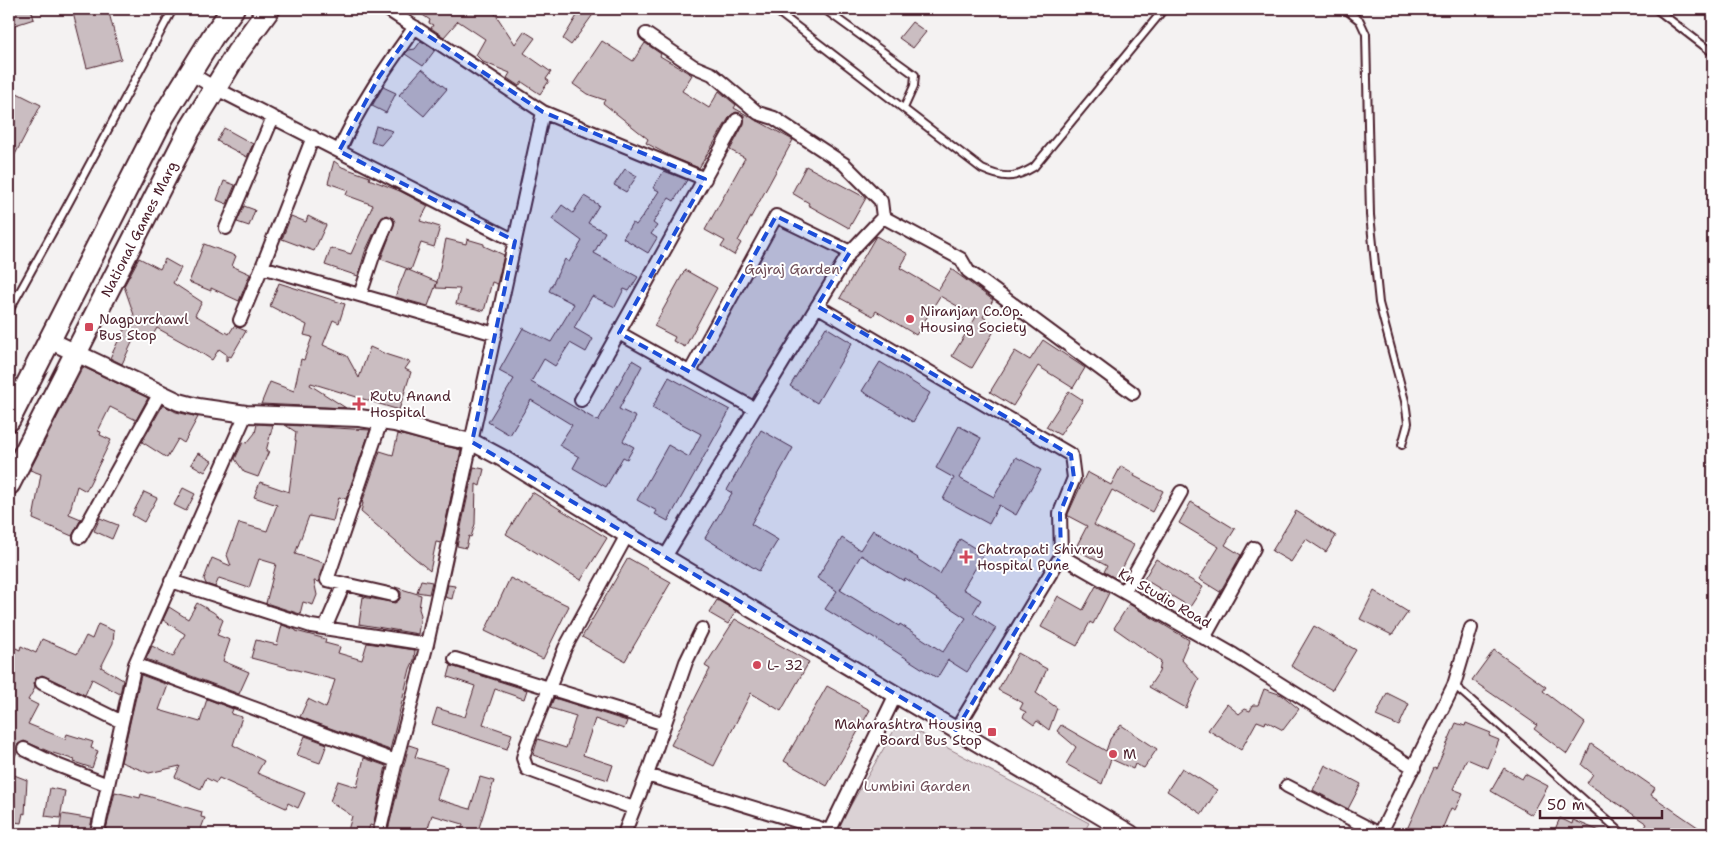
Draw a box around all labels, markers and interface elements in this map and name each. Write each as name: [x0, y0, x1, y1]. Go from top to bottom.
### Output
street label: National Games Marg: [97, 158, 181, 300]
park label: Gajraj Garden: [744, 260, 840, 278]
place label: Niranjan Co.Op. Housing Society: [920, 302, 1027, 336]
place label: Nagpurchawl Bus Stop: [99, 310, 189, 344]
marker: Niranjan Co.Op. Housing Society: [904, 313, 916, 325]
marker: Nagpurchawl Bus Stop: [83, 321, 95, 333]
place label: Rutu Anand Hospital: [370, 387, 451, 421]
marker: Rutu Anand Hospital: [352, 397, 366, 411]
place label: Chatrapati Shivray Hospital Pune: [977, 540, 1104, 574]
marker: Chatrapati Shivray Hospital Pune: [959, 550, 973, 564]
street label: Kn Studio Road: [1115, 564, 1215, 632]
place label: L- 32: [767, 656, 803, 674]
marker: L- 32: [751, 659, 763, 671]
place label: Maharashtra Housing Board Bus Stop: [834, 715, 982, 749]
marker: Maharashtra Housing Board Bus Stop: [986, 726, 998, 738]
place label: M: [1123, 745, 1136, 763]
marker: M: [1107, 748, 1119, 760]
park label: Lumbini Garden: [864, 777, 971, 795]
scale bar: [1540, 788, 1662, 820]
text: 50 m: [1547, 795, 1585, 815]

